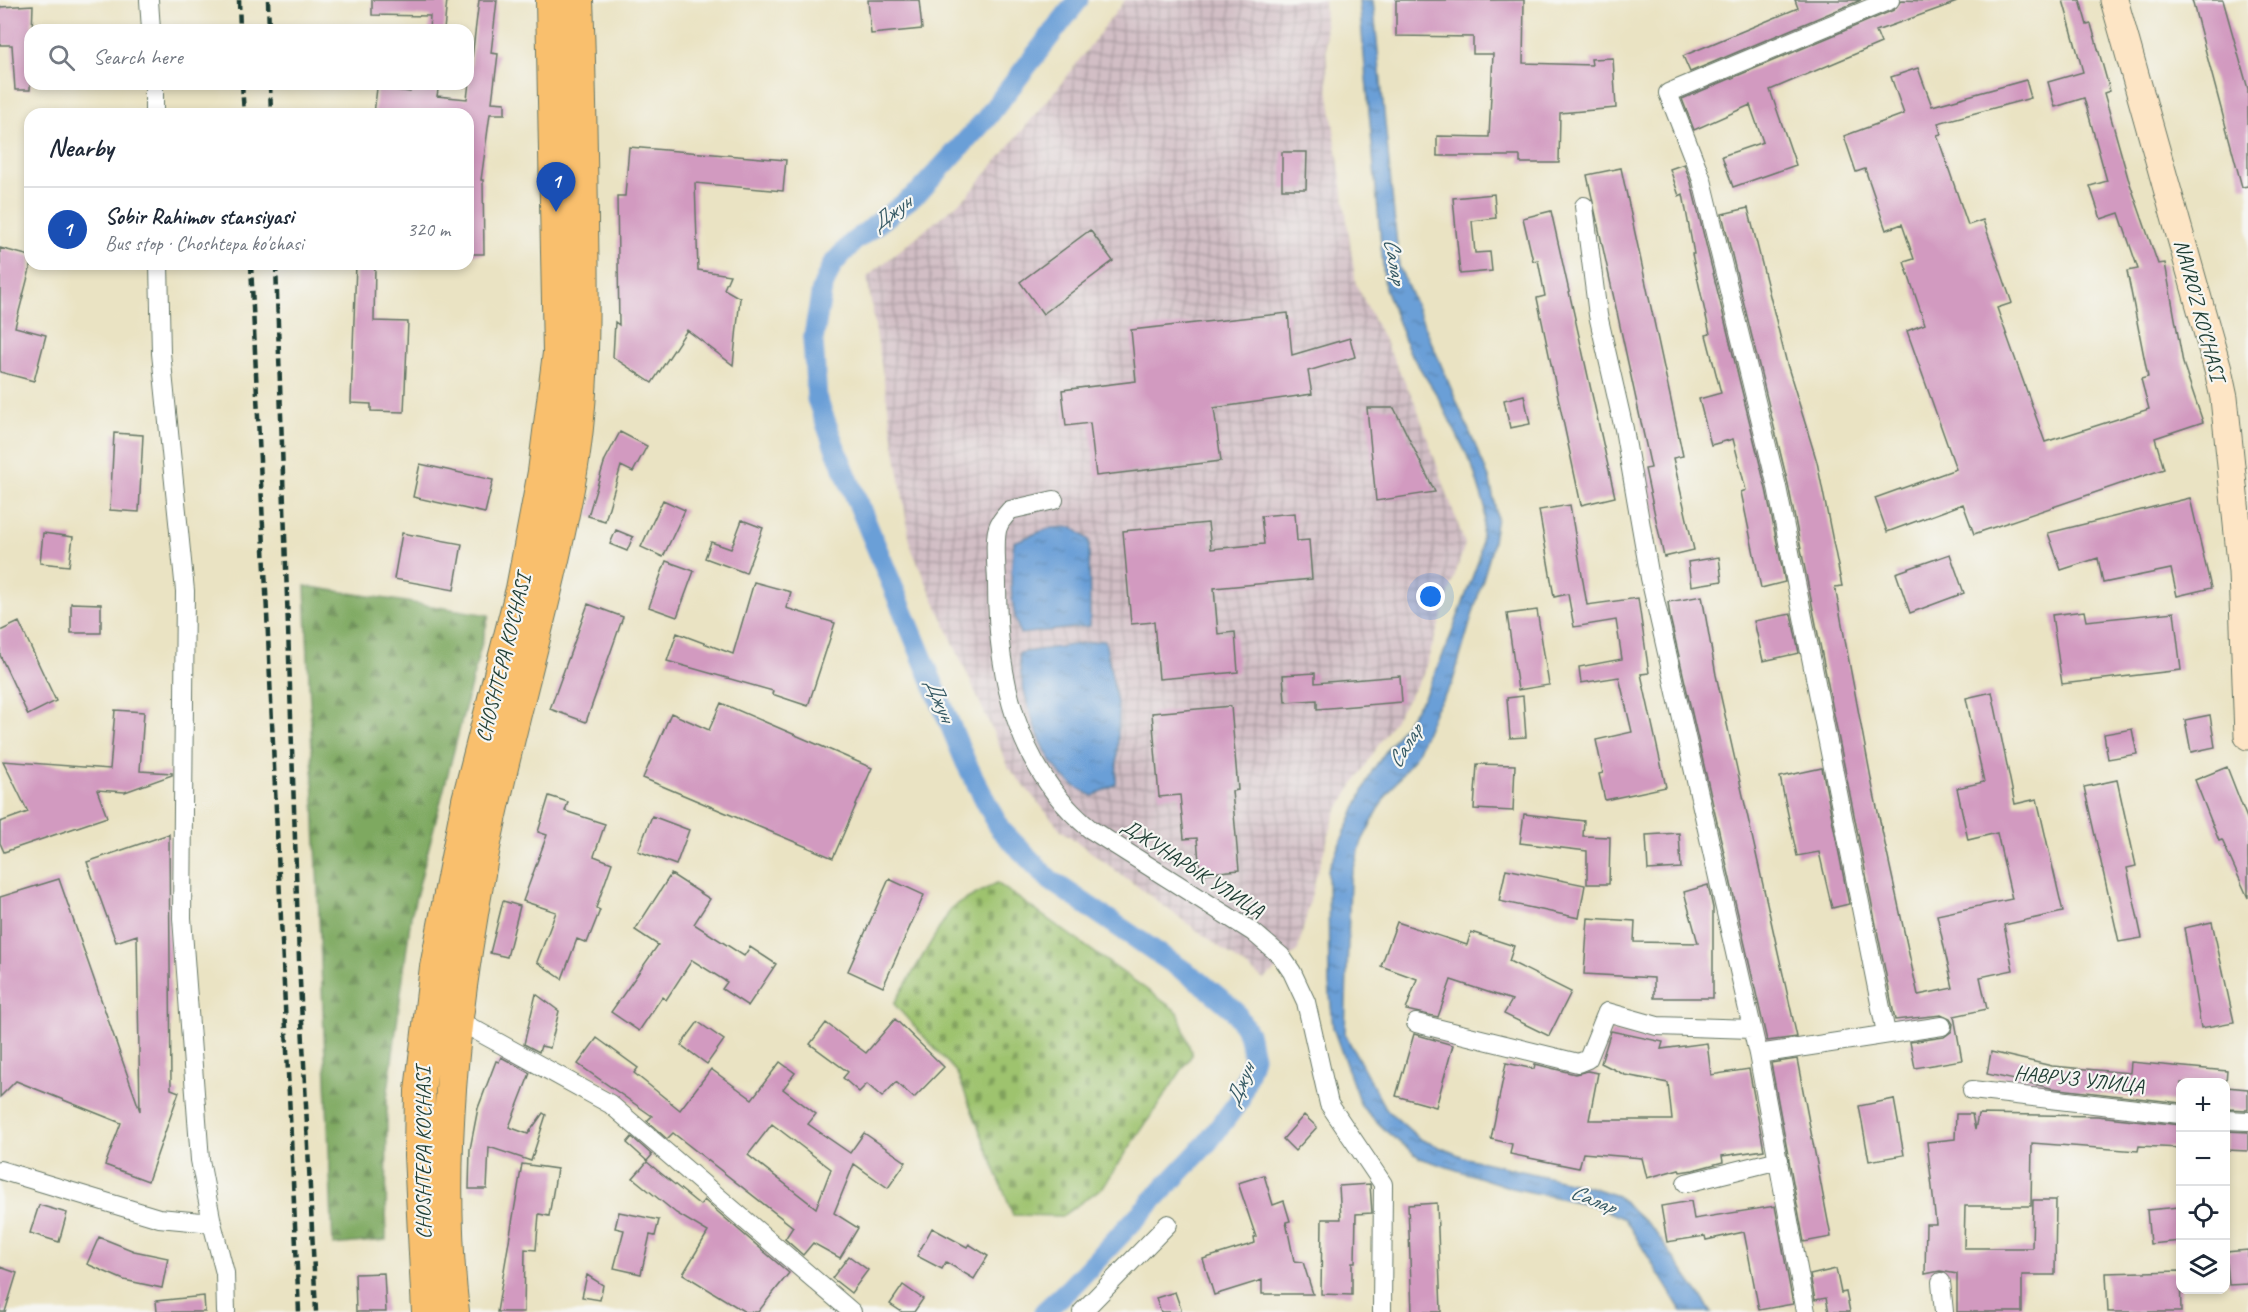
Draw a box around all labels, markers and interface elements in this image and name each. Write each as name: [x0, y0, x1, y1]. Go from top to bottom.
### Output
search box: [24, 24, 474, 90]
icon: search: [45, 41, 78, 74]
text: Search here: [93, 43, 183, 71]
text: Nearby: [48, 131, 113, 164]
pin: 1: [536, 162, 576, 212]
water label: Джун: [864, 187, 920, 238]
text: Sobir Rahimov stansiyasi: [105, 203, 294, 231]
text: 1: [63, 217, 72, 242]
text: 320 m: [407, 217, 450, 242]
text: Bus stop · Choshtepa ko'chasi: [105, 231, 304, 256]
water label: Салар: [1377, 236, 1413, 290]
street label: NAVRO'Z KO'CHASI: [2169, 237, 2232, 388]
street label: CHOSHTEPA KO'CHASI: [470, 567, 538, 745]
your location: [1416, 582, 1445, 611]
water label: Джун: [918, 673, 962, 729]
water label: Салар: [1381, 716, 1431, 773]
street label: ДЖУНАРЫК УЛИЦА: [1117, 812, 1269, 924]
water label: Джун: [1218, 1056, 1262, 1112]
street label: НАВРУЗ УЛИЦА: [2013, 1059, 2146, 1099]
street label: CHOSHTEPA KO'CHASI: [410, 1062, 436, 1239]
map controls: [2176, 1078, 2230, 1294]
button: +: [2176, 1078, 2230, 1132]
button: −: [2176, 1132, 2230, 1186]
water label: Салар: [1567, 1177, 1623, 1222]
button: locate: [2176, 1186, 2230, 1240]
button: layers: [2176, 1240, 2230, 1294]

